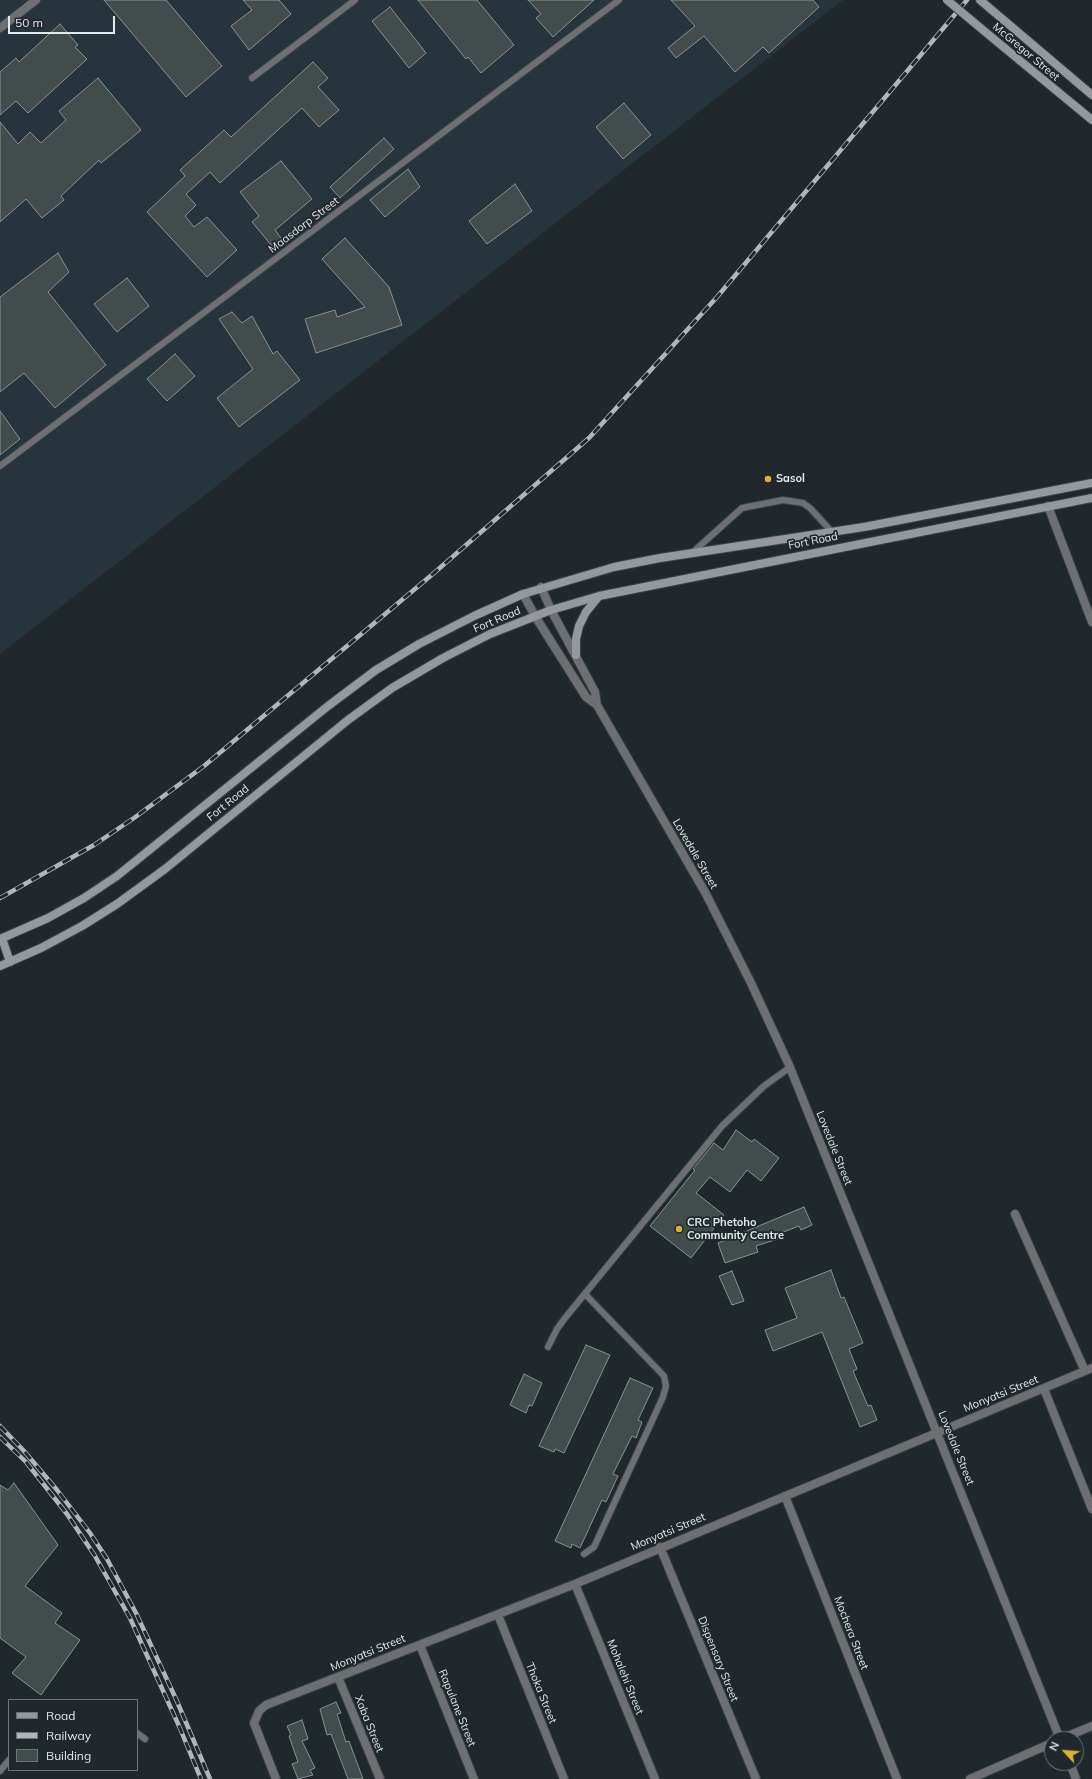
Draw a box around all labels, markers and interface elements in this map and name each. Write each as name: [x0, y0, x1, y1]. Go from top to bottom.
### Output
scale bar: [10, 8, 117, 34]
text: 50 m: [15, 15, 43, 30]
street label: McGregor Street: [990, 20, 1062, 84]
street label: Maasdorp Street: [266, 194, 342, 256]
place label: Sasol: [776, 472, 805, 486]
marker: Sasol: [763, 474, 773, 484]
street label: Fort Road: [787, 530, 839, 552]
street label: Fort Road: [471, 604, 523, 636]
street label: Fort Road: [204, 782, 252, 824]
street label: Lovedale Street: [670, 817, 720, 891]
street label: Lovedale Street: [813, 1109, 855, 1187]
place label: CRC Phetoho Community Centre: [687, 1216, 784, 1242]
marker: CRC Phetoho Community Centre: [674, 1224, 684, 1234]
street label: Monyatsi Street: [962, 1373, 1040, 1415]
street label: Lovedale Street: [935, 1409, 977, 1487]
street label: Monyatsi Street: [629, 1510, 707, 1554]
street label: Mochera Street: [831, 1594, 871, 1672]
street label: Dispensary Street: [695, 1614, 741, 1704]
street label: Monyatsi Street: [329, 1632, 407, 1674]
street label: Mohalehi Street: [604, 1638, 646, 1716]
street label: Thoka Street: [523, 1660, 559, 1726]
street label: Rapulane Street: [436, 1667, 478, 1749]
street label: Xaba Street: [352, 1694, 386, 1754]
legend: [8, 1699, 138, 1771]
text: Road: [46, 1708, 75, 1723]
text: Railway: [46, 1728, 91, 1743]
north arrow: [1044, 1731, 1084, 1771]
text: N: [1046, 1739, 1062, 1753]
text: Building: [46, 1748, 91, 1763]

